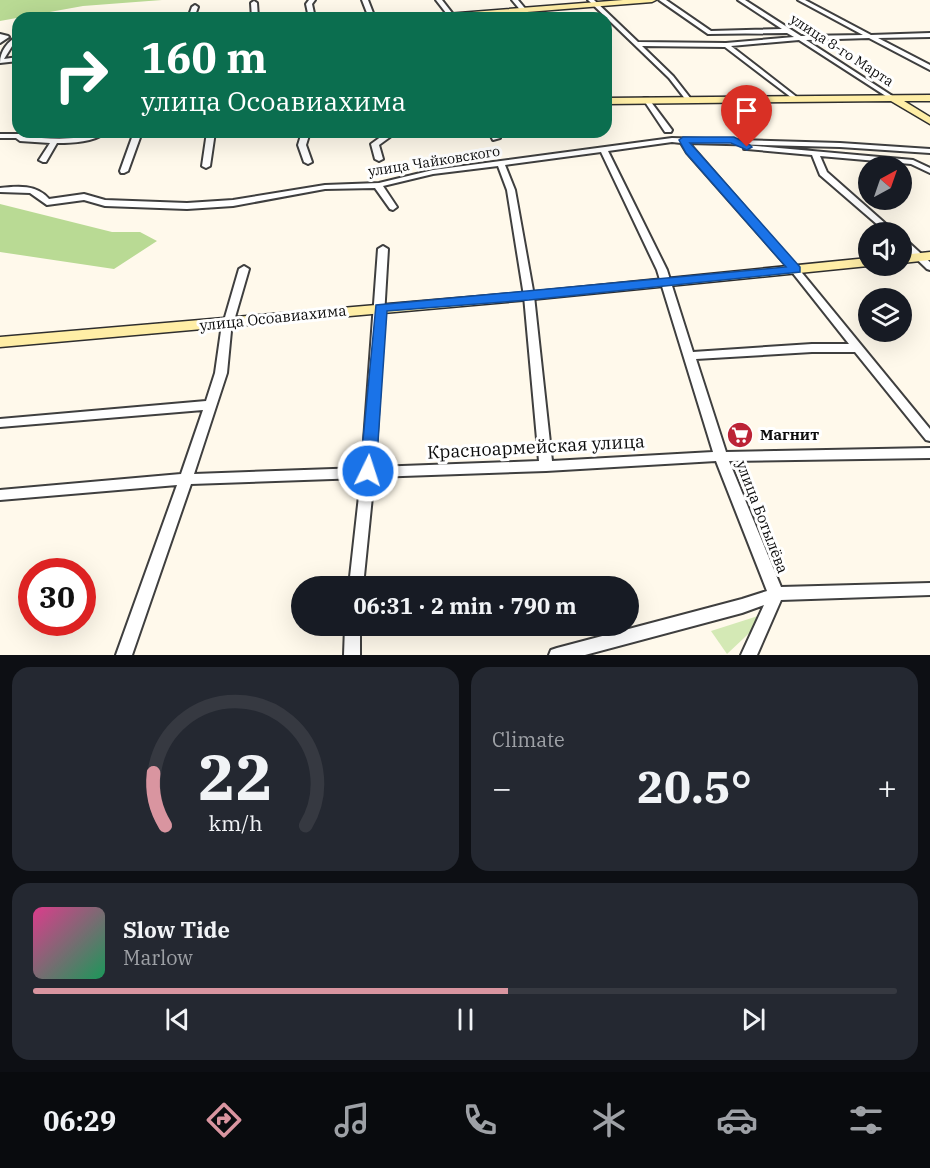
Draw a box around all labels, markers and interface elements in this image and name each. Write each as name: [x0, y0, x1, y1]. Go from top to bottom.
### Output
street label: улица 8-го Марта: [787, 10, 898, 90]
text: 160 m: [141, 30, 267, 85]
icon: right: [42, 36, 120, 114]
text: улица Осоавиахима: [141, 83, 406, 118]
pin: [721, 85, 772, 147]
icon: arrive: [730, 94, 763, 127]
street label: улица Чайковского: [367, 142, 501, 180]
north arrow: [858, 156, 912, 210]
map controls: [858, 156, 912, 342]
button: sound: [858, 222, 912, 276]
button: layers: [858, 288, 912, 342]
street label: улица Осоавиахима: [199, 300, 347, 335]
supermarket icon: Магнит: [725, 420, 755, 450]
place label: Магнит: [760, 425, 819, 444]
street label: Красноармейская улица: [427, 429, 646, 464]
position arrow: [336, 439, 400, 503]
street label: улица Ботылёва: [732, 458, 793, 576]
speed limit sign: 30: [18, 558, 96, 636]
text: 06:31 · 2 min · 790 m: [353, 591, 577, 620]
text: Climate: [492, 726, 565, 753]
text: 22: [198, 736, 273, 817]
text: 20.5°: [637, 757, 752, 815]
text: −: [492, 766, 512, 809]
text: +: [877, 766, 897, 809]
text: km/h: [208, 809, 263, 837]
text: Slow Tide: [123, 915, 230, 944]
text: Marlow: [123, 944, 193, 971]
icon: previous: [161, 1003, 194, 1036]
icon: pause: [449, 1003, 482, 1036]
icon: next: [737, 1003, 770, 1036]
icon: directions: [203, 1099, 245, 1141]
icon: music: [331, 1099, 373, 1141]
icon: phone: [459, 1099, 501, 1141]
icon: climate: [588, 1099, 630, 1141]
icon: car: [716, 1099, 758, 1141]
icon: filters: [845, 1099, 887, 1141]
text: 06:29: [43, 1103, 116, 1138]

